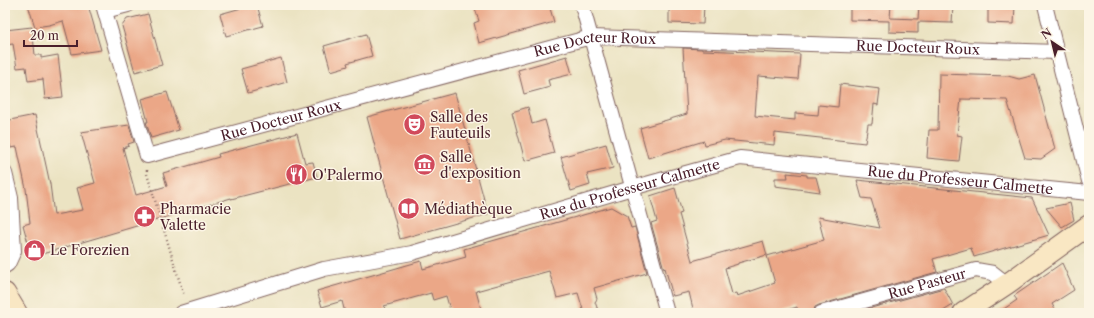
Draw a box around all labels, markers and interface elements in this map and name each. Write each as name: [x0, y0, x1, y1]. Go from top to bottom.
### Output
scale bar: [24, 22, 77, 48]
north arrow: [1032, 22, 1072, 62]
text: N: [1038, 25, 1055, 42]
text: 20 m: [30, 28, 59, 43]
street label: Rue Docteur Roux: [532, 28, 657, 61]
street label: Rue Docteur Roux: [856, 37, 981, 59]
street label: Rue Docteur Roux: [219, 95, 344, 145]
place label: Salle des Fauteuils: [430, 108, 491, 142]
theatre icon: Salle des Fauteuils: [402, 112, 428, 138]
place label: Salle d'exposition: [440, 148, 521, 182]
museum icon: Salle d'exposition: [411, 152, 437, 178]
street label: Rue du Professeur Calmette: [538, 155, 722, 224]
restaurant icon: O'Palermo: [284, 162, 310, 188]
street label: Rue du Professeur Calmette: [867, 162, 1054, 198]
place label: O'Palermo: [312, 166, 383, 184]
library icon: Médiathèque: [396, 196, 422, 222]
place label: Pharmacie Valette: [159, 200, 231, 234]
place label: Médiathèque: [424, 200, 512, 218]
pharmacy icon: Pharmacie Valette: [131, 204, 157, 230]
shop icon: Le Forezien: [21, 237, 47, 263]
place label: Le Forezien: [50, 241, 130, 259]
street label: Rue Pasteur: [886, 264, 968, 303]

